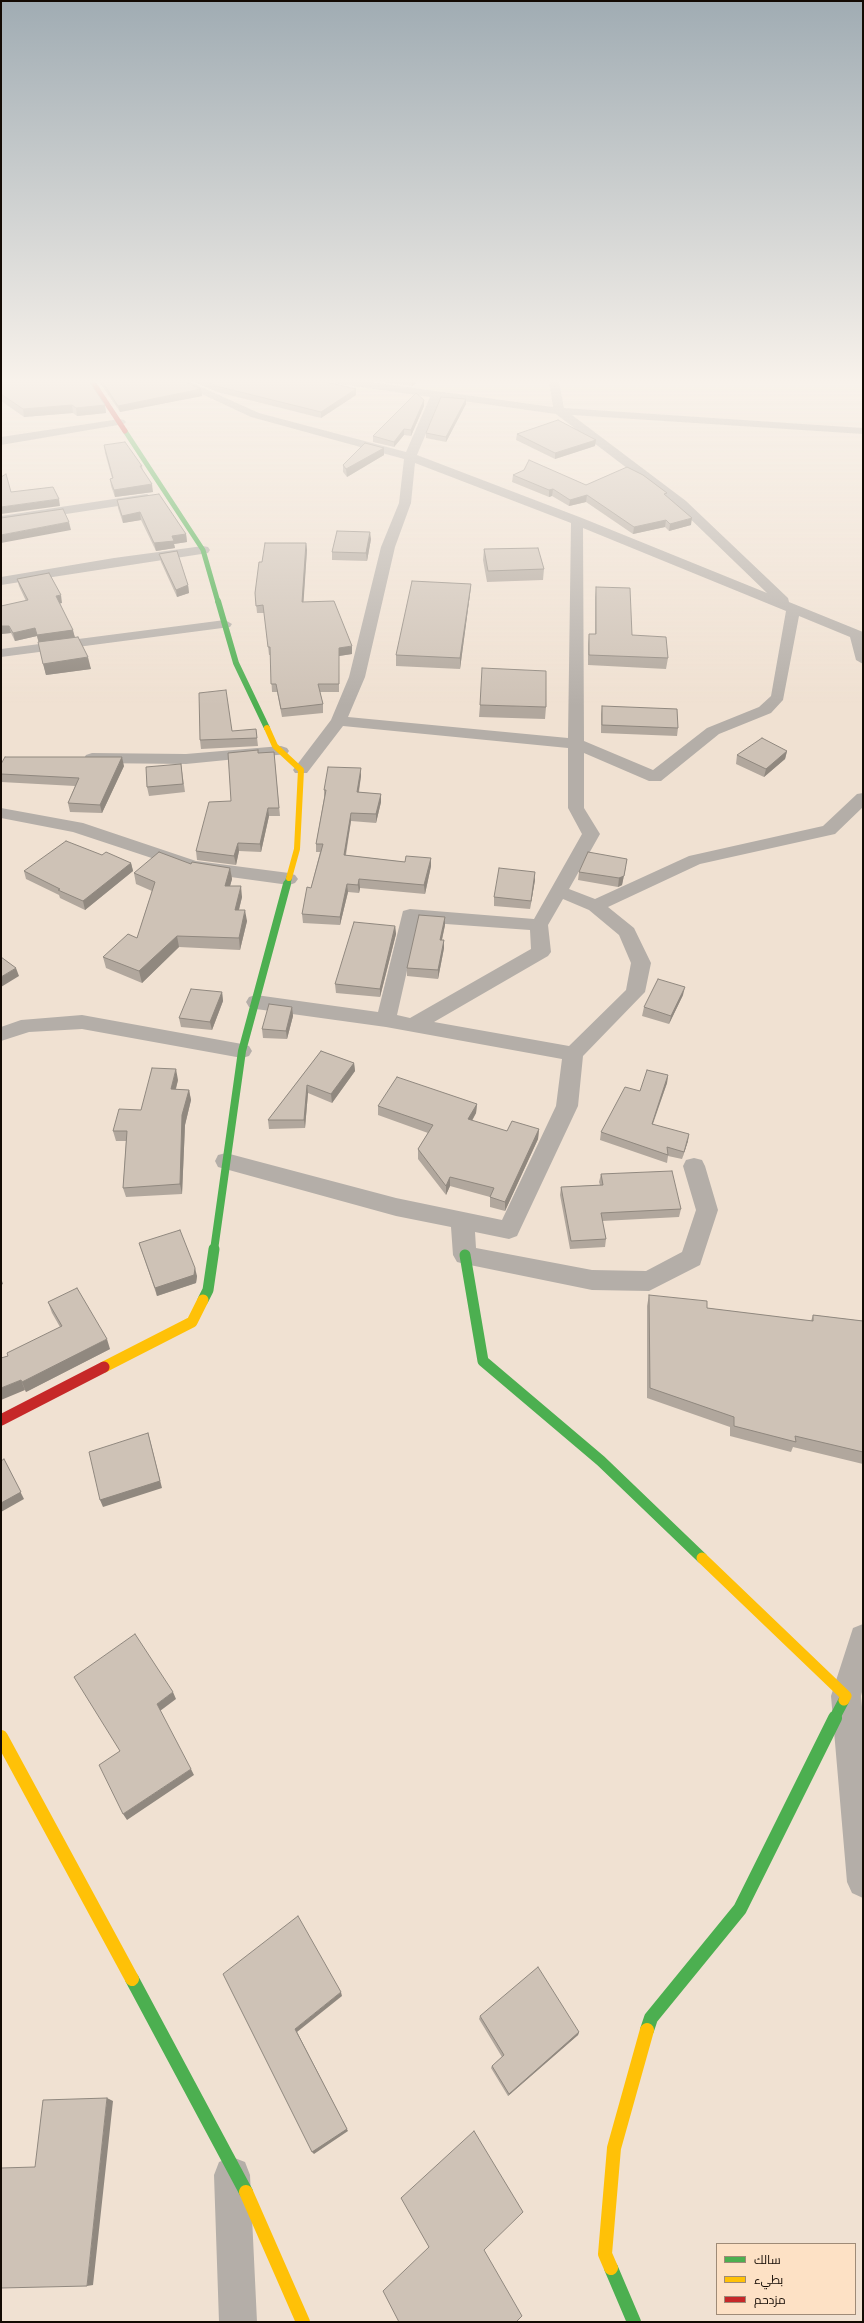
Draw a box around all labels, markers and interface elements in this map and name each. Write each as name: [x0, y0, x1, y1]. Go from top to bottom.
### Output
legend: [716, 2243, 856, 2315]
text: سالك: [754, 2253, 781, 2266]
text: بطيء: [754, 2273, 783, 2286]
text: مزدحم: [754, 2293, 786, 2306]

